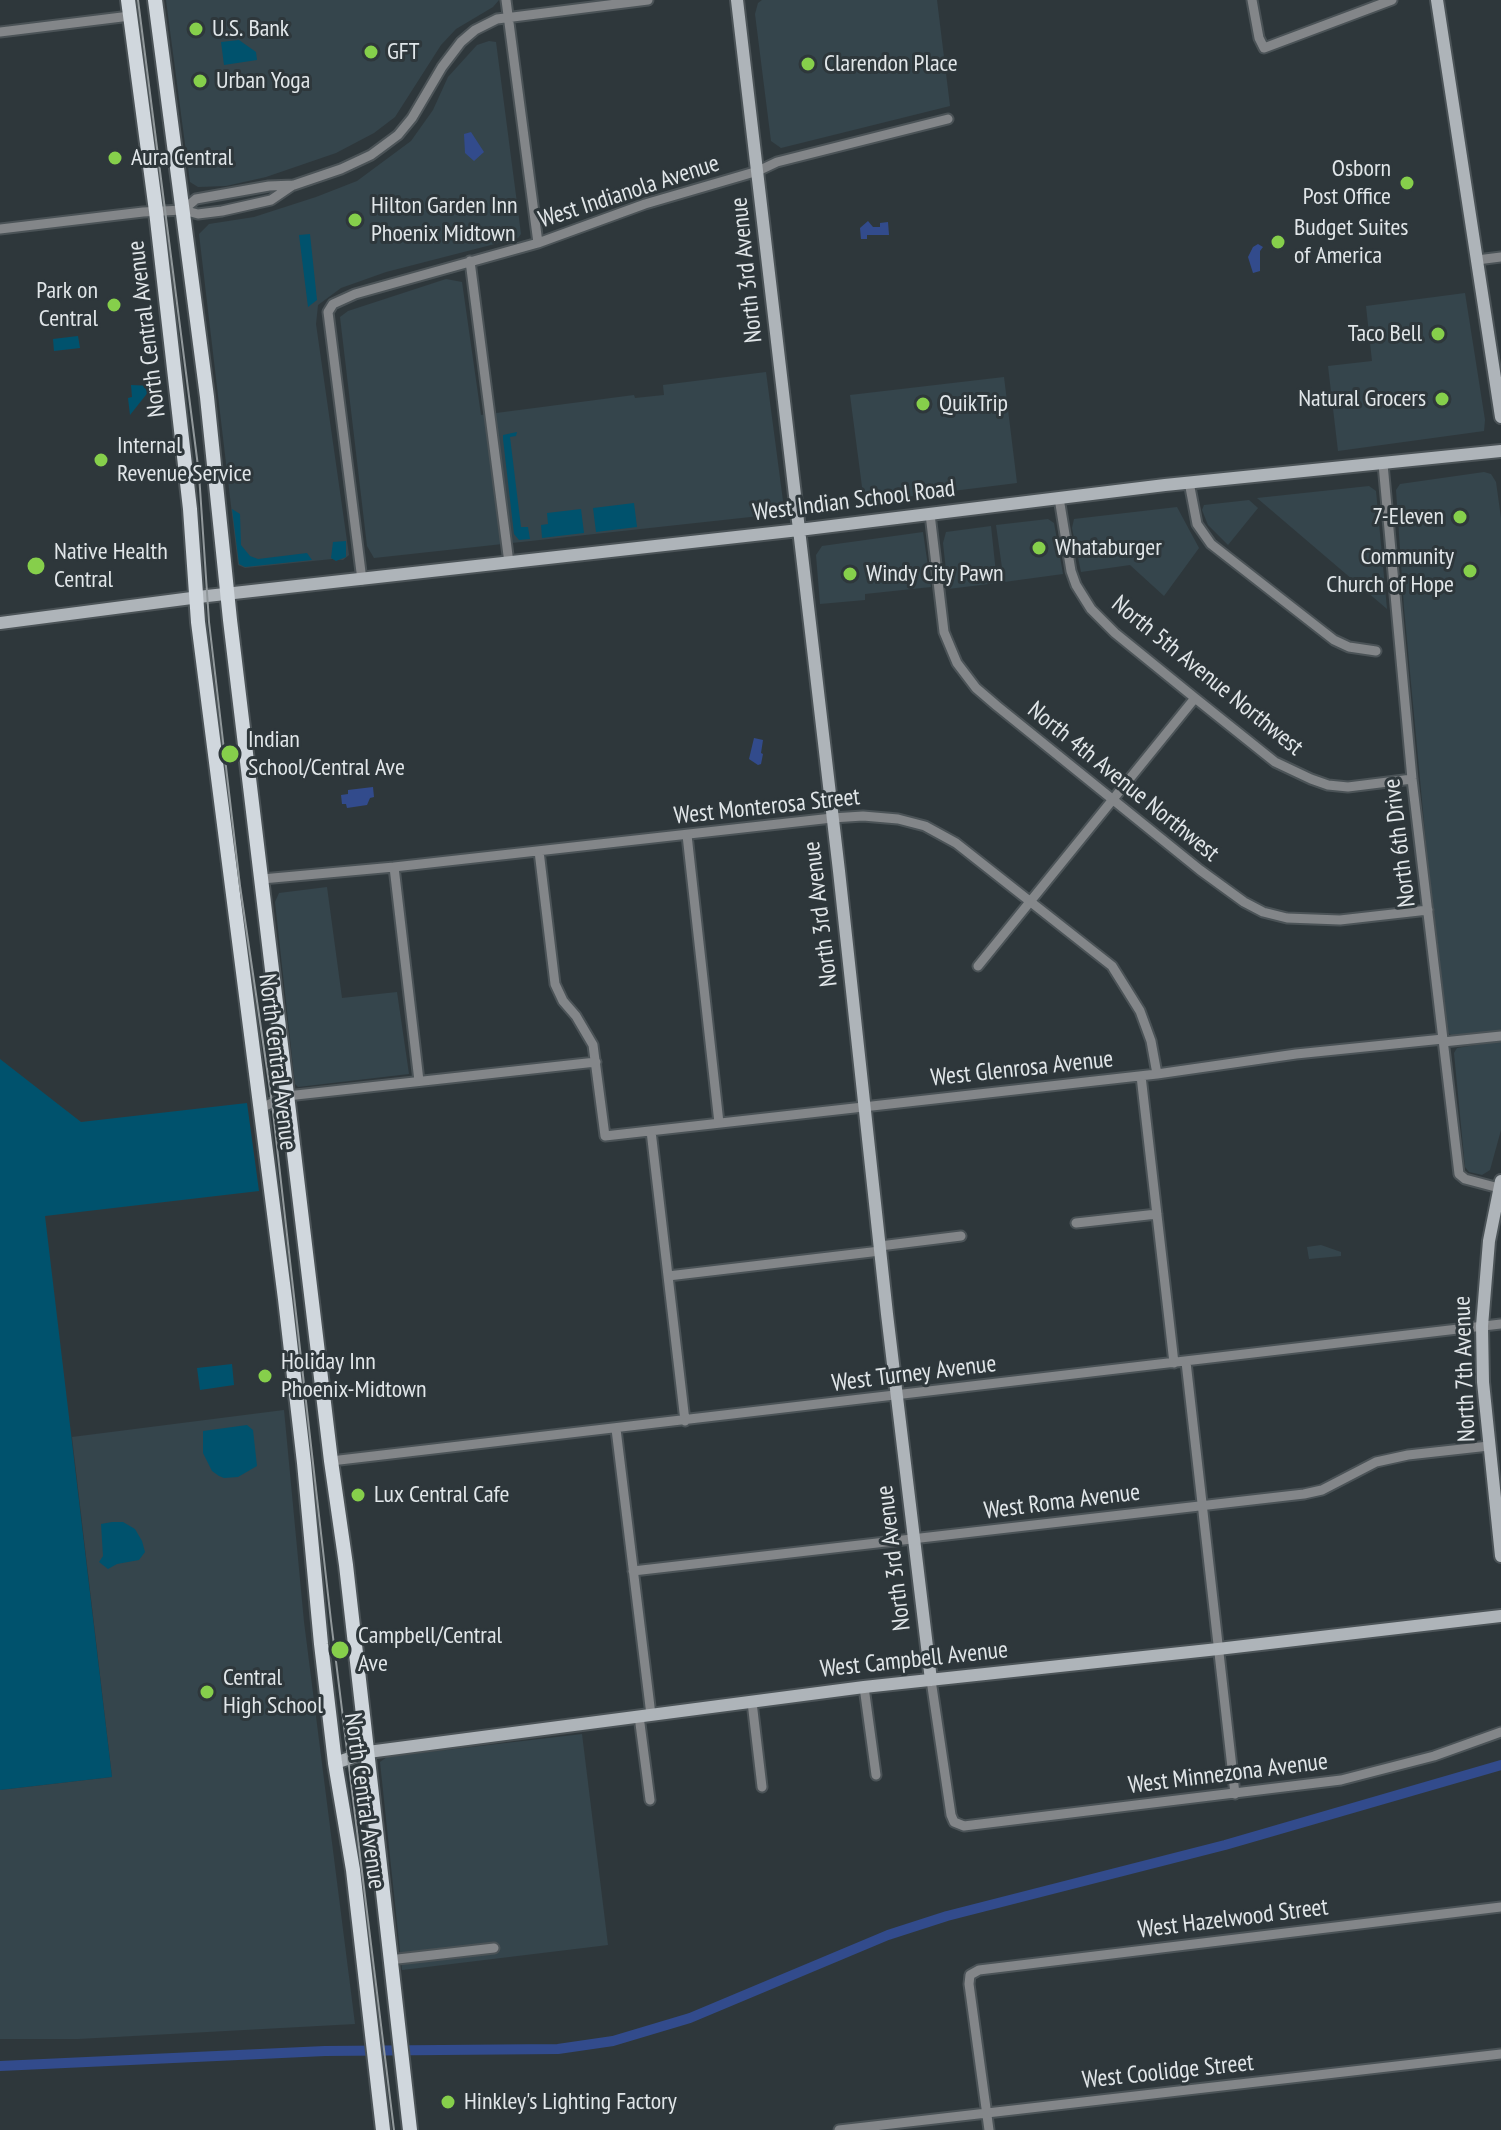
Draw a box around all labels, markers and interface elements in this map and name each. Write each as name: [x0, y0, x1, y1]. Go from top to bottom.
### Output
place label: U.S. Bank: [212, 15, 289, 43]
marker: U.S. Bank: [187, 20, 205, 38]
place label: GFT: [387, 38, 419, 66]
marker: GFT: [362, 43, 380, 61]
place label: Clarendon Place: [824, 50, 958, 78]
marker: Clarendon Place: [799, 55, 817, 73]
place label: Urban Yoga: [216, 67, 310, 95]
marker: Urban Yoga: [191, 72, 209, 90]
place label: Aura Central: [131, 144, 233, 172]
marker: Aura Central: [106, 149, 124, 167]
street label: West Indianola Avenue: [535, 149, 723, 235]
place label: Osborn Post Office: [1303, 155, 1391, 211]
marker: Osborn Post Office: [1398, 174, 1416, 192]
place label: Hilton Garden Inn Phoenix Midtown: [371, 192, 518, 248]
street label: North 3rd Avenue: [725, 196, 769, 344]
marker: Hilton Garden Inn Phoenix Midtown: [346, 211, 364, 229]
place label: Budget Suites of America: [1294, 214, 1408, 270]
marker: Budget Suites of America: [1269, 233, 1287, 251]
street label: North Central Avenue: [122, 239, 172, 419]
place label: Park on Central: [36, 277, 98, 333]
marker: Park on Central: [105, 296, 123, 314]
place label: Taco Bell: [1348, 320, 1422, 348]
marker: Taco Bell: [1429, 325, 1447, 343]
place label: Natural Grocers: [1298, 385, 1426, 413]
place label: QuikTrip: [939, 390, 1008, 418]
marker: Natural Grocers: [1433, 390, 1451, 408]
marker: QuikTrip: [914, 395, 932, 413]
place label: Internal Revenue Service: [117, 432, 252, 488]
marker: Internal Revenue Service: [92, 451, 110, 469]
street label: West Indian School Road: [751, 474, 957, 528]
place label: 7-Eleven: [1372, 503, 1444, 531]
marker: 7-Eleven: [1451, 508, 1469, 526]
place label: Whataburger: [1055, 534, 1162, 562]
place label: Native Health Central: [54, 538, 168, 594]
marker: Whataburger: [1030, 539, 1048, 557]
place label: Community Church of Hope: [1326, 543, 1454, 599]
marker: Native Health Central: [25, 555, 47, 577]
place label: Windy City Pawn: [866, 560, 1004, 588]
marker: Community Church of Hope: [1461, 562, 1479, 580]
marker: Windy City Pawn: [841, 565, 859, 583]
street label: North 5th Avenue Northwest: [1106, 590, 1308, 762]
street label: North 4th Avenue Northwest: [1022, 696, 1224, 868]
place label: Indian School/Central Ave: [248, 726, 405, 782]
marker: Indian School/Central Ave: [219, 743, 241, 765]
street label: North 6th Drive: [1378, 777, 1422, 909]
street label: West Monterosa Street: [673, 783, 861, 831]
street label: North 3rd Avenue: [798, 840, 844, 988]
street label: North Central Avenue: [252, 972, 302, 1152]
street label: West Glenrosa Avenue: [929, 1045, 1115, 1093]
street label: North 7th Avenue: [1448, 1295, 1482, 1443]
place label: Holiday Inn Phoenix-Midtown: [281, 1348, 427, 1404]
street label: West Turney Avenue: [830, 1350, 998, 1398]
marker: Holiday Inn Phoenix-Midtown: [256, 1367, 274, 1385]
street label: West Roma Avenue: [982, 1478, 1142, 1526]
place label: Lux Central Cafe: [374, 1481, 509, 1509]
street label: North 3rd Avenue: [871, 1484, 917, 1632]
marker: Lux Central Cafe: [349, 1486, 367, 1504]
place label: Campbell/Central Ave: [358, 1622, 502, 1678]
street label: West Campbell Avenue: [819, 1636, 1009, 1684]
marker: Campbell/Central Ave: [329, 1639, 351, 1661]
place label: Central High School: [223, 1664, 323, 1720]
marker: Central High School: [198, 1683, 216, 1701]
street label: North Central Avenue: [337, 1711, 391, 1891]
street label: West Minnezona Avenue: [1127, 1747, 1329, 1801]
street label: West Hazelwood Street: [1136, 1893, 1330, 1945]
street label: West Coolidge Street: [1081, 2049, 1255, 2095]
place label: Hinkley's Lighting Factory: [464, 2088, 677, 2116]
marker: Hinkley's Lighting Factory: [439, 2093, 457, 2111]

